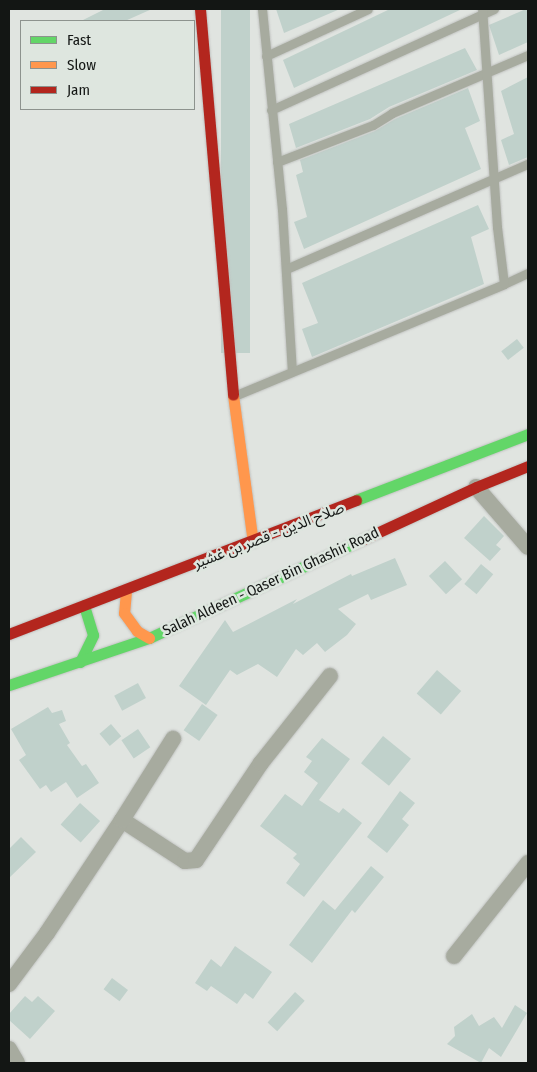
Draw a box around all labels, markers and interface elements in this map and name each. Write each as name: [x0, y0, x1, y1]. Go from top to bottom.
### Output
legend: [20, 20, 195, 110]
text: Fast: [67, 31, 91, 49]
text: Slow: [67, 56, 96, 74]
text: Jam: [67, 81, 90, 99]
street label: صلاح الدين - قصر بن غشير: [191, 499, 347, 573]
street label: Salah Aldeen - Qaser Bin Ghashir Road: [160, 524, 382, 640]

